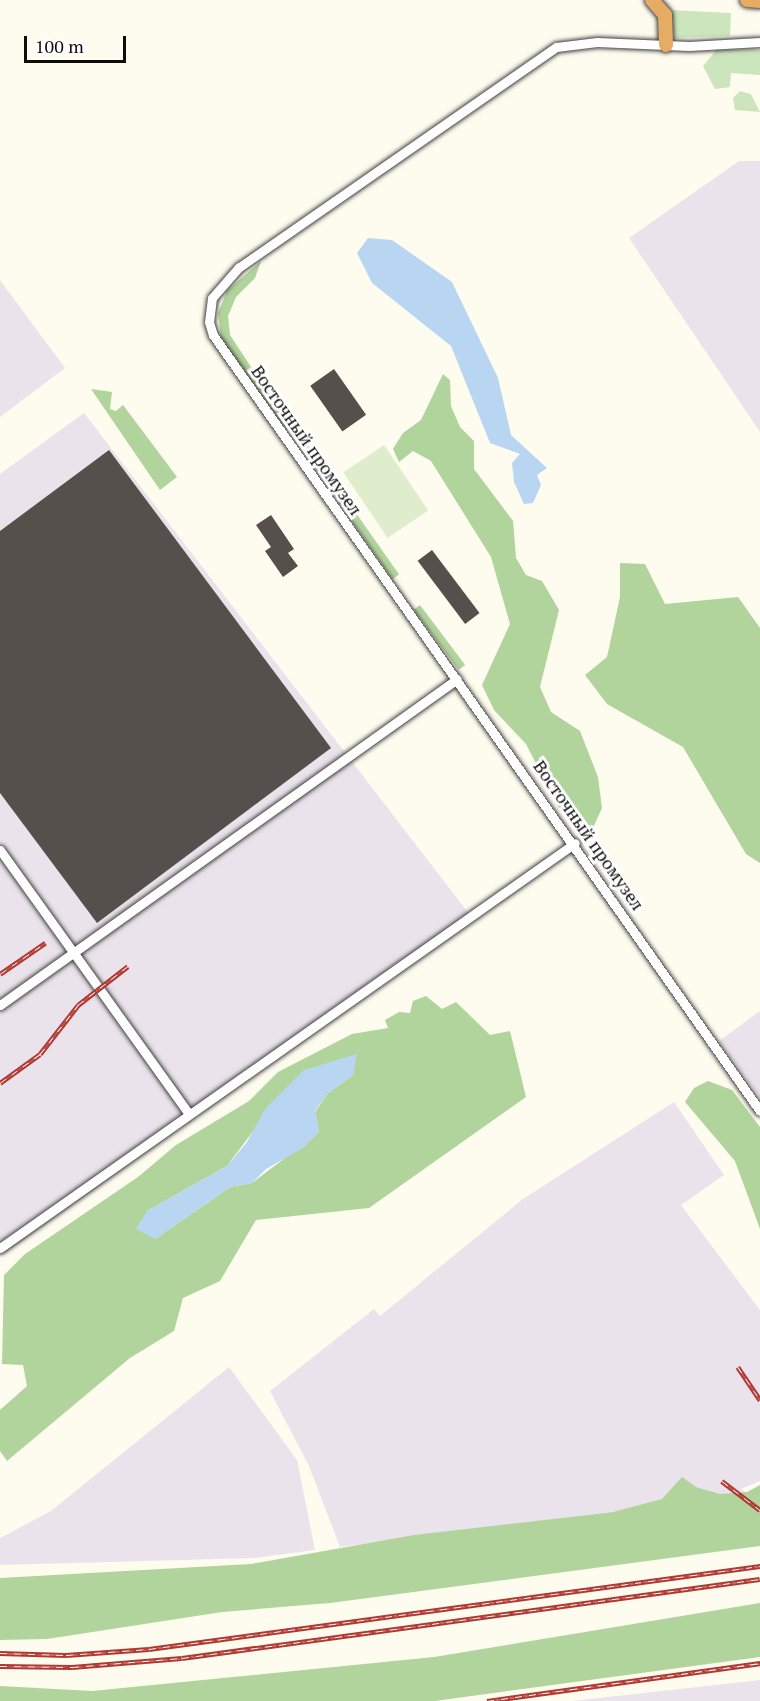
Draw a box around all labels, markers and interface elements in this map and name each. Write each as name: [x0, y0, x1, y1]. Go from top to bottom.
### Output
scale bar: [27, 24, 129, 62]
text: 100 m: [35, 34, 84, 58]
street label: Восточный промузел: [247, 361, 367, 519]
street label: Восточный промузел: [529, 756, 649, 914]

